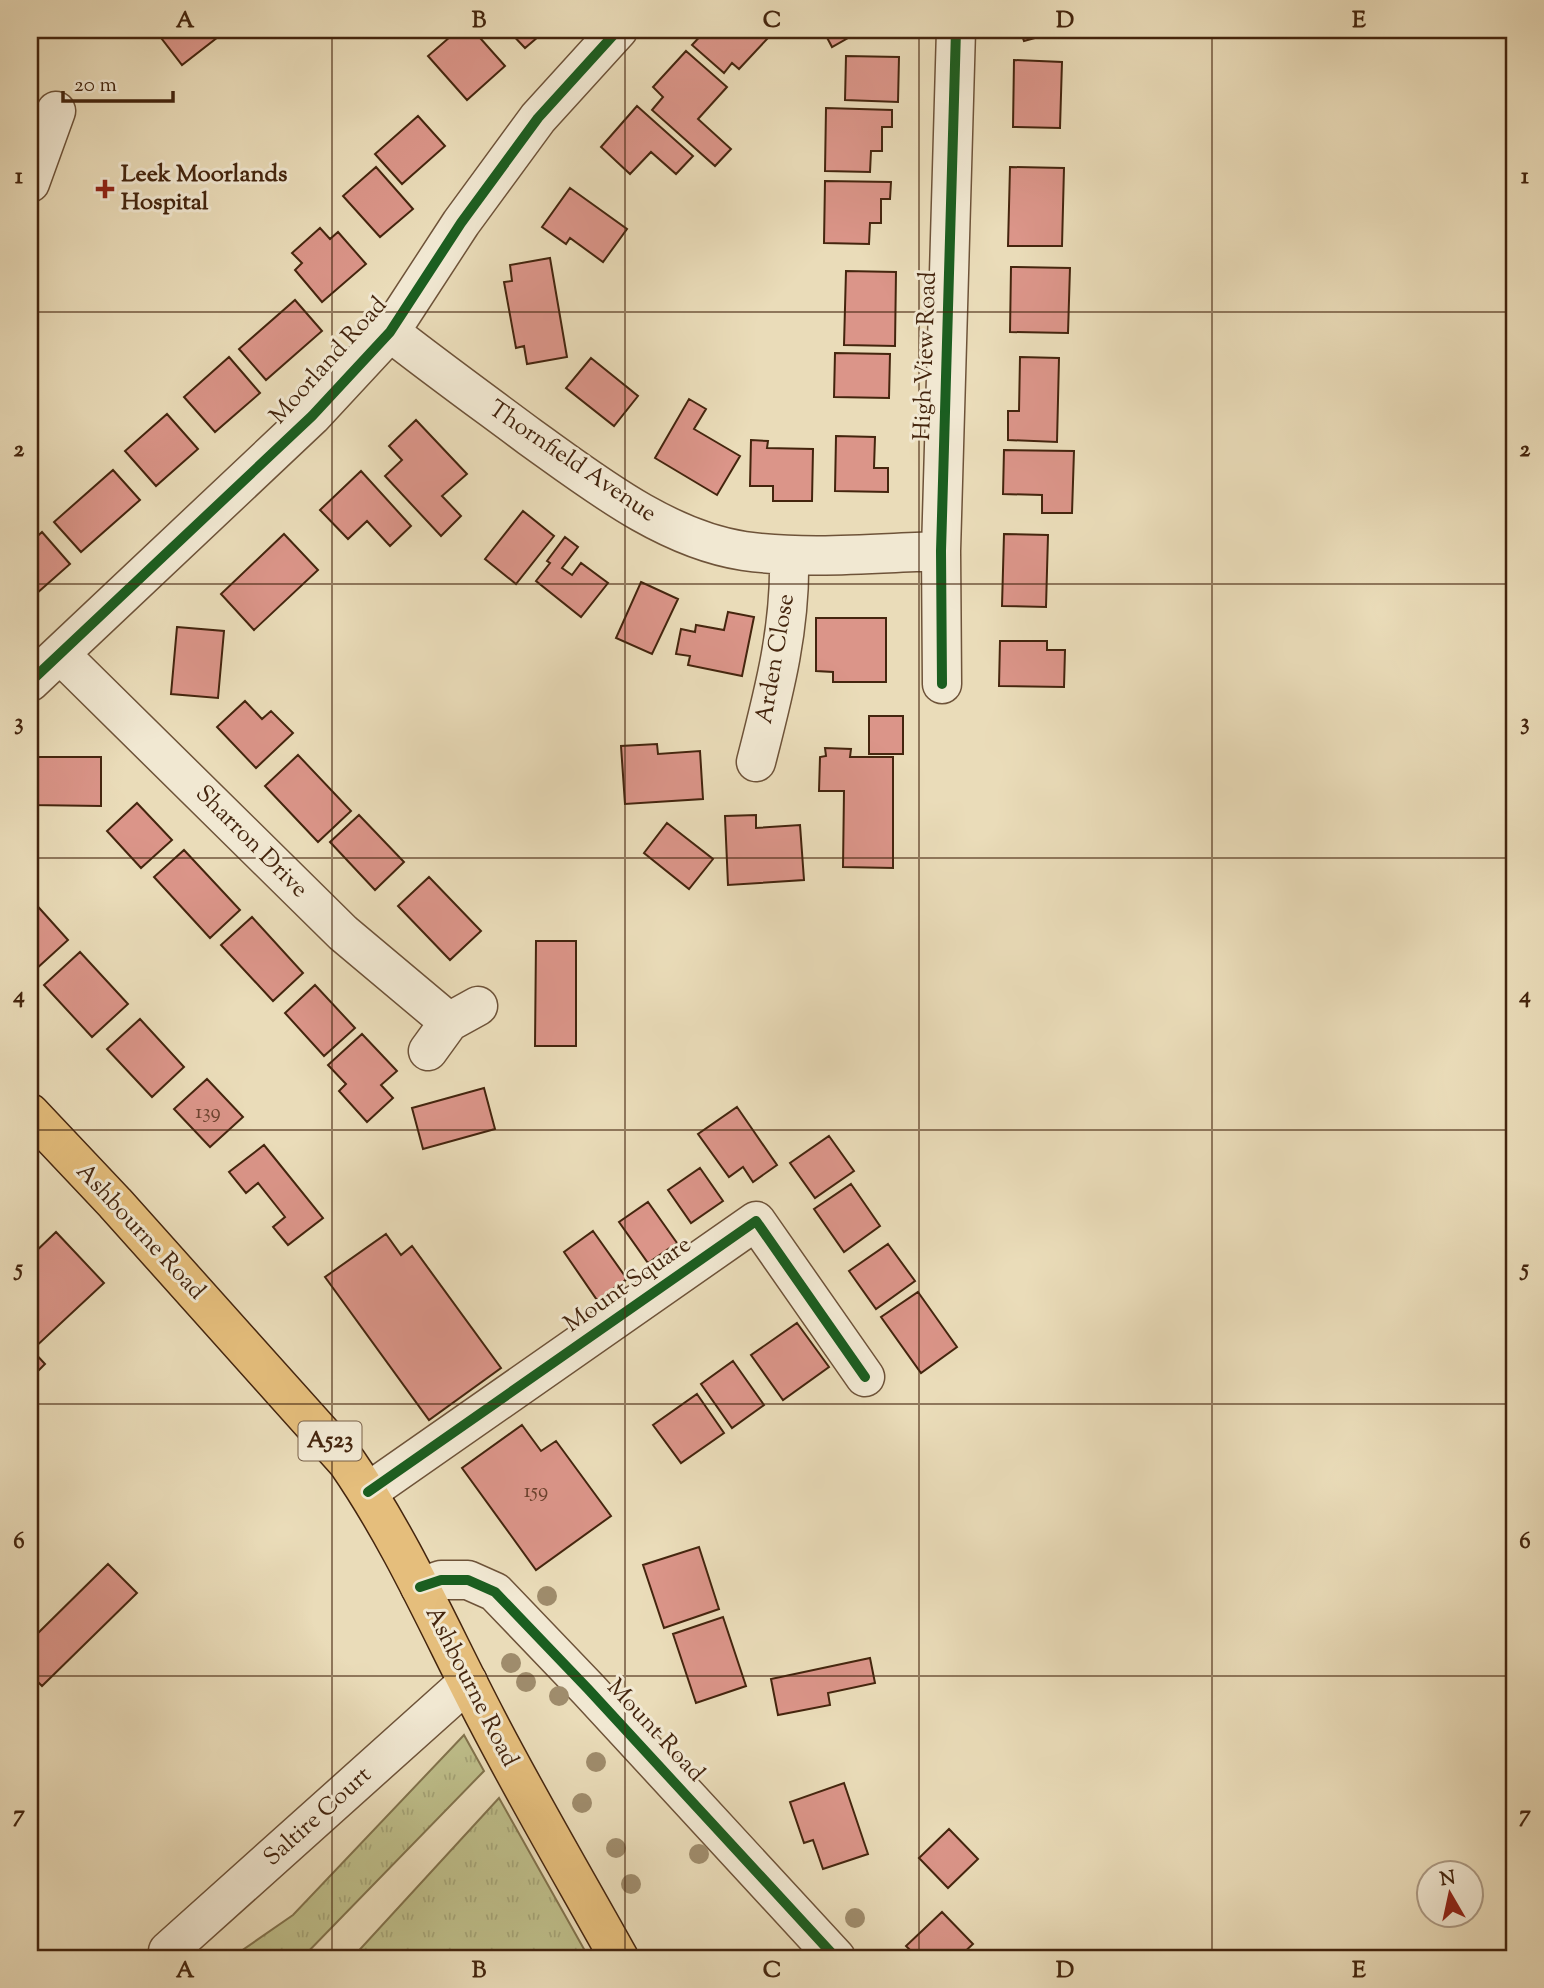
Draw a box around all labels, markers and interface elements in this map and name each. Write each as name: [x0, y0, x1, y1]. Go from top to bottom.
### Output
text: A: [176, 5, 195, 38]
text: B: [472, 5, 487, 38]
text: C: [763, 5, 781, 38]
text: D: [1056, 5, 1074, 38]
text: E: [1352, 5, 1366, 38]
scale bar: [63, 60, 173, 104]
text: 20 m: [74, 71, 117, 101]
place label: Leek Moorlands Hospital: [121, 158, 287, 220]
text: 1: [15, 161, 23, 194]
text: 1: [1521, 161, 1529, 194]
marker: Leek Moorlands Hospital: [95, 179, 115, 199]
street label: High View Road: [906, 270, 946, 441]
street label: Moorland Road: [262, 289, 396, 432]
street label: Thornfield Avenue: [481, 393, 663, 531]
text: 2: [14, 434, 25, 467]
text: 2: [1520, 434, 1531, 467]
street label: Arden Close: [748, 591, 804, 727]
text: 3: [14, 707, 24, 740]
text: 3: [1520, 707, 1530, 740]
street label: Sharron Drive: [187, 778, 315, 906]
text: 4: [12, 980, 25, 1013]
text: 4: [1518, 980, 1531, 1013]
house number: 139: [195, 1098, 221, 1128]
street label: Ashbourne Road: [68, 1156, 213, 1308]
street label: Mount Square: [558, 1229, 698, 1341]
text: 5: [13, 1253, 23, 1286]
text: 5: [1519, 1253, 1529, 1286]
road number: A523: [298, 1422, 362, 1460]
house number: 159: [524, 1477, 548, 1507]
text: 6: [13, 1526, 25, 1559]
text: 6: [1519, 1526, 1531, 1559]
street label: Ashbourne Road: [416, 1601, 526, 1774]
street label: Mount Road: [598, 1672, 712, 1790]
street label: Saltire Court: [257, 1759, 379, 1875]
text: 7: [13, 1799, 25, 1832]
text: 7: [1519, 1799, 1531, 1832]
north arrow: [1414, 1858, 1484, 1928]
text: N: [1438, 1865, 1457, 1894]
text: A: [176, 1955, 195, 1988]
text: B: [472, 1955, 487, 1988]
text: C: [763, 1955, 781, 1988]
text: D: [1056, 1955, 1074, 1988]
text: E: [1352, 1955, 1366, 1988]

